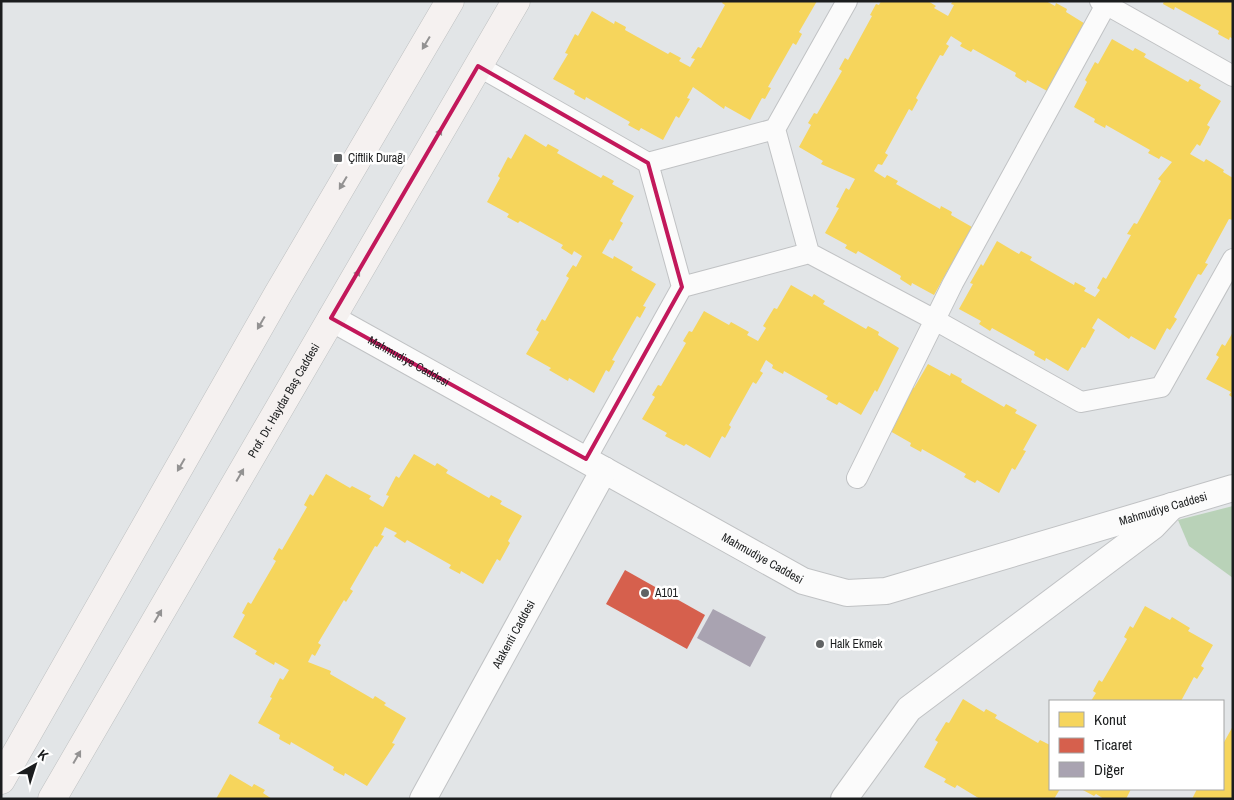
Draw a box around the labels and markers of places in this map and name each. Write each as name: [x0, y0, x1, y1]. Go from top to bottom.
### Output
place label: Çiftlik Durağı: [348, 150, 405, 166]
marker: Çiftlik Durağı: [332, 152, 344, 164]
place label: A101: [654, 585, 679, 601]
marker: A101: [639, 587, 651, 599]
place label: Halk Ekmek: [830, 636, 883, 652]
marker: Halk Ekmek: [814, 638, 826, 650]

